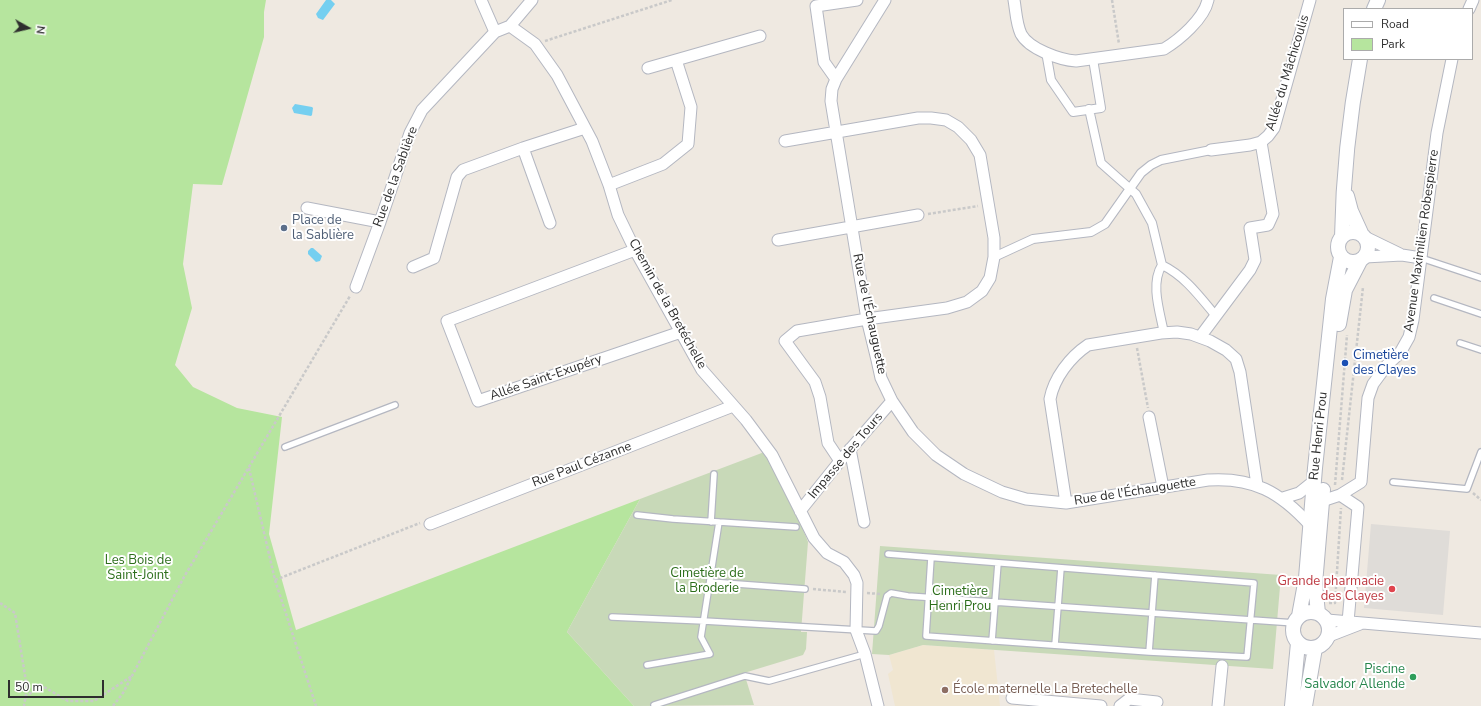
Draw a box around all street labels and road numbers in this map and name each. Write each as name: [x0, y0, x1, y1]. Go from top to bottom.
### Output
street label: Allée du Mâchicoulis: [1263, 13, 1313, 133]
street label: Rue de la Sablière: [371, 125, 421, 229]
street label: Avenue Maximilien Robespierre: [1401, 149, 1443, 333]
street label: Chemin de la Bretéchelle: [625, 236, 709, 372]
street label: Rue de l'Échauguette: [849, 252, 889, 376]
street label: Allée Saint-Exupéry: [488, 352, 604, 404]
street label: Rue Henri Prou: [1307, 391, 1331, 481]
street label: Impasse des Tours: [805, 410, 887, 502]
street label: Rue Paul Cézanne: [530, 439, 634, 491]
street label: Rue de l'Échauguette: [1073, 475, 1197, 509]

